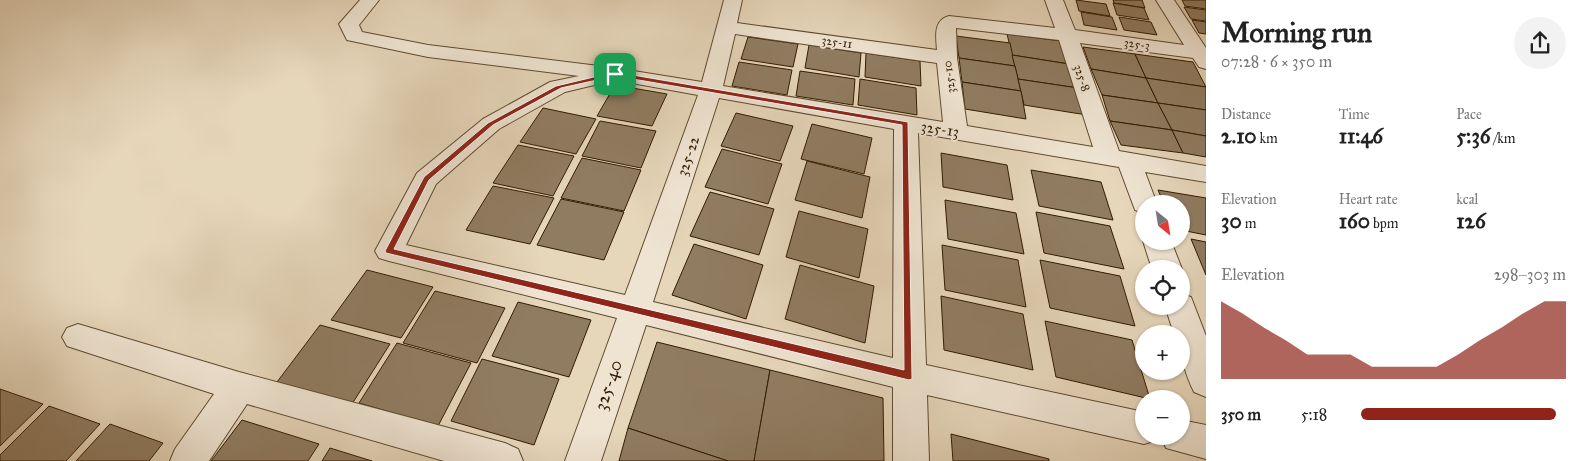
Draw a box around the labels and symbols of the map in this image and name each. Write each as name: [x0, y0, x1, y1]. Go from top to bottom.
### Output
street label: 325-11: [821, 33, 853, 51]
street label: 325-3: [1123, 35, 1151, 53]
pin: [594, 53, 636, 95]
street label: 325-10: [940, 60, 958, 94]
street label: 325-8: [1071, 63, 1093, 93]
street label: 325-13: [920, 117, 960, 141]
street label: 325-22: [673, 133, 703, 178]
north arrow: [1135, 195, 1190, 250]
street label: 325-40: [589, 357, 627, 413]

